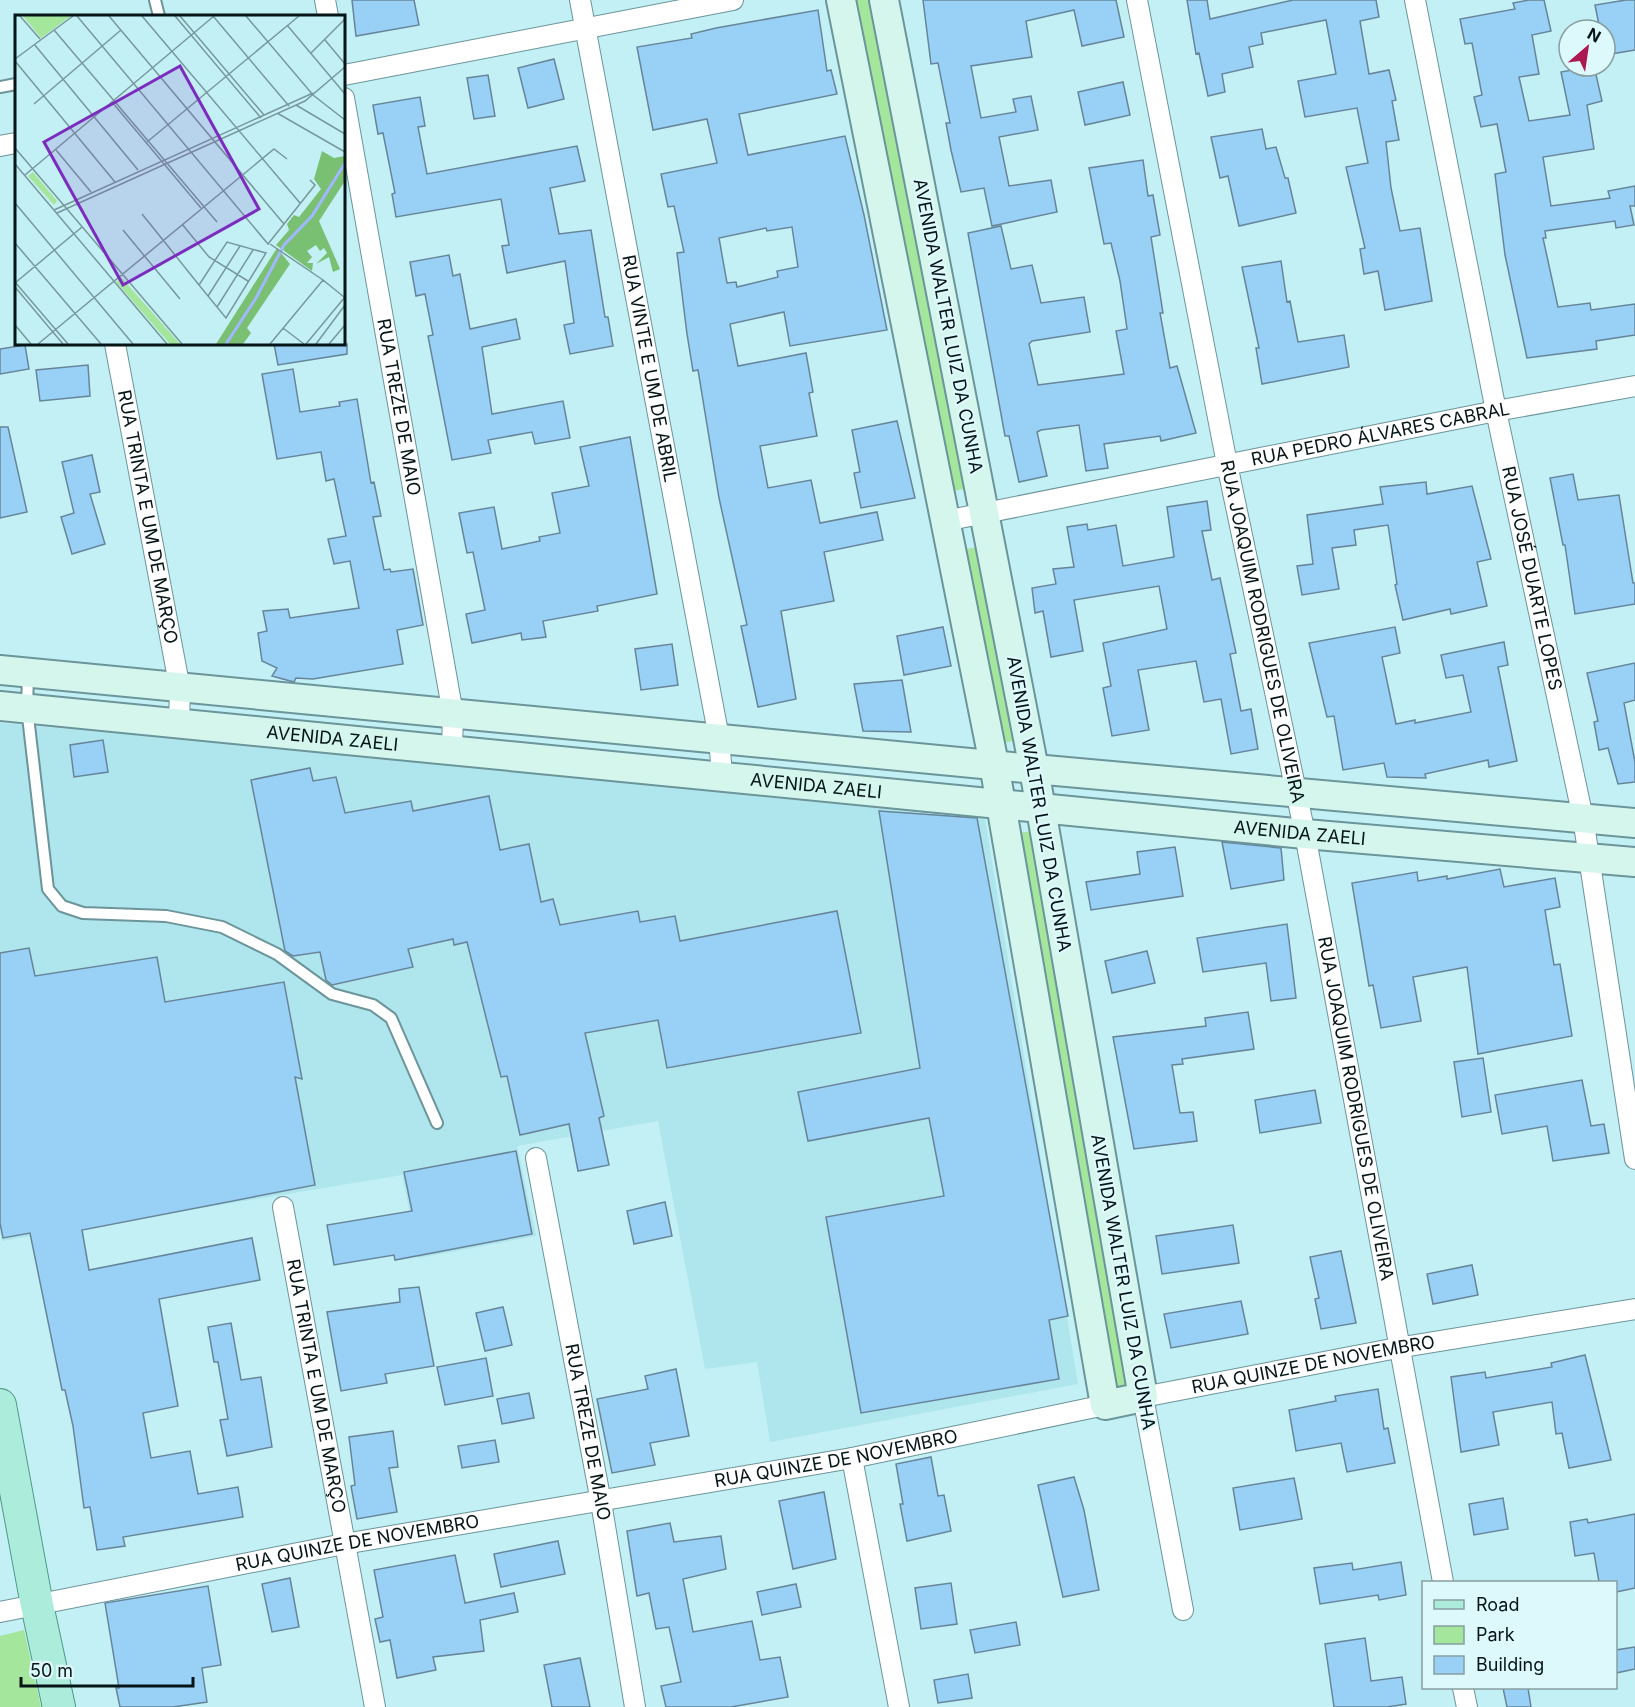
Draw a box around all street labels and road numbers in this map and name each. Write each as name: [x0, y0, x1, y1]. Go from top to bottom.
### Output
street label: AVENIDA WALTER LUIZ DA CUNHA: [910, 177, 987, 475]
street label: RUA VINTE E UM DE ABRIL: [618, 253, 682, 484]
street label: RUA TREZE DE MAIO: [373, 317, 425, 497]
street label: RUA TRINTA E UM DE MARÇO: [114, 388, 182, 646]
street label: RUA PEDRO ÁLVARES CABRAL: [1249, 398, 1511, 470]
street label: RUA JOAQUIM RODRIGUES DE OLIVEIRA: [1217, 458, 1309, 805]
street label: RUA JOSÉ DUARTE LOPES: [1498, 464, 1566, 692]
street label: AVENIDA WALTER LUIZ DA CUNHA: [1003, 654, 1076, 953]
street label: AVENIDA ZAELI: [266, 721, 399, 755]
street label: AVENIDA ZAELI: [749, 769, 883, 802]
street label: AVENIDA ZAELI: [1233, 816, 1367, 849]
street label: RUA JOAQUIM RODRIGUES DE OLIVEIRA: [1314, 935, 1398, 1282]
street label: AVENIDA WALTER LUIZ DA CUNHA: [1087, 1132, 1160, 1431]
street label: RUA TRINTA E UM DE MARÇO: [283, 1257, 350, 1515]
street label: RUA QUINZE DE NOVEMBRO: [1190, 1331, 1436, 1397]
street label: RUA TREZE DE MAIO: [561, 1342, 615, 1522]
street label: RUA QUINZE DE NOVEMBRO: [713, 1425, 959, 1491]
street label: RUA QUINZE DE NOVEMBRO: [234, 1510, 481, 1575]

